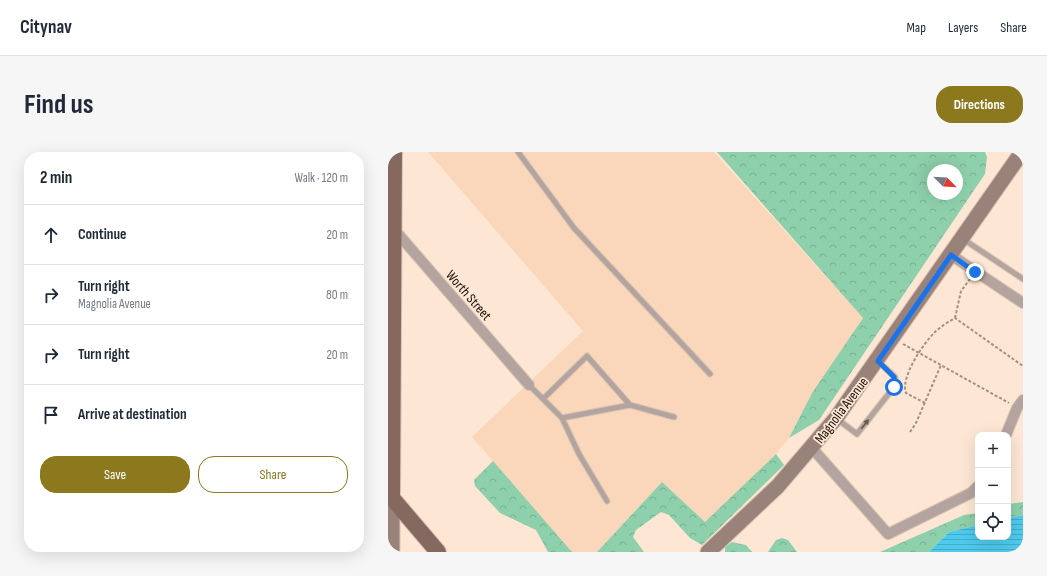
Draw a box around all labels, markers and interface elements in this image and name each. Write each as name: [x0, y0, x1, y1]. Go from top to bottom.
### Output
text: Citynav: [20, 16, 72, 39]
text: Map: [906, 19, 926, 36]
text: Layers: [948, 19, 978, 36]
text: Share: [1000, 19, 1027, 36]
button: Directions: [936, 86, 1023, 123]
text: Find us: [24, 88, 93, 121]
north arrow: [927, 164, 963, 200]
text: 2 min: [40, 168, 72, 188]
text: Walk · 120 m: [295, 170, 348, 186]
icon: ahead: [40, 224, 62, 246]
text: Continue: [78, 225, 127, 244]
text: 20 m: [326, 227, 348, 243]
route end: [966, 263, 984, 281]
street label: Worth Street: [442, 267, 495, 324]
text: Turn right: [78, 277, 130, 296]
icon: right: [40, 284, 62, 306]
text: 80 m: [326, 287, 348, 303]
text: Magnolia Avenue: [78, 296, 151, 312]
icon: right: [40, 344, 62, 366]
text: Turn right: [78, 345, 130, 364]
text: 20 m: [326, 347, 348, 363]
street label: Magnolia Avenue: [811, 374, 872, 447]
route start: [885, 378, 903, 396]
icon: arrive: [40, 404, 62, 426]
text: Arrive at destination: [78, 405, 187, 424]
one-way arrow: [861, 418, 869, 429]
map controls: [975, 432, 1011, 540]
button: +: [975, 432, 1011, 468]
button: Save: [40, 456, 190, 493]
button: Share: [198, 456, 348, 493]
button: −: [975, 468, 1011, 504]
button: locate: [975, 504, 1011, 540]

